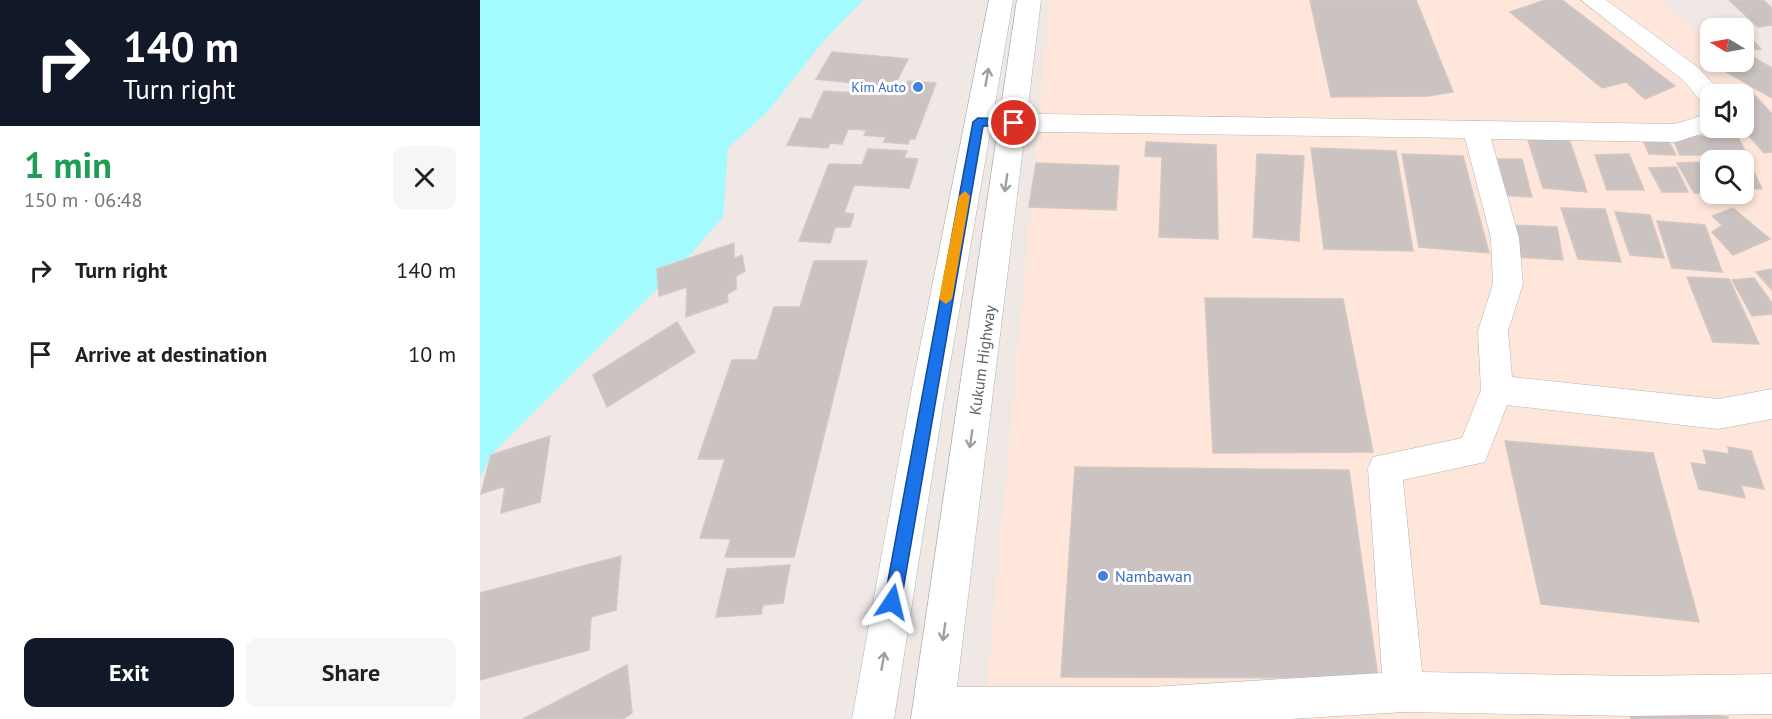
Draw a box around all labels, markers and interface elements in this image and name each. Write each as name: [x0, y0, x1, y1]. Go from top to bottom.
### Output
north arrow: [1700, 18, 1754, 72]
map controls: [1700, 18, 1754, 204]
text: 140 m: [123, 19, 239, 74]
icon: right: [24, 24, 102, 102]
one-way arrow: [982, 67, 993, 87]
text: Turn right: [123, 72, 236, 106]
place label: Kim Auto: [851, 78, 906, 96]
marker: Kim Auto: [911, 80, 925, 94]
button: sound: [1700, 84, 1754, 138]
pin: [988, 97, 1039, 148]
icon: arrive: [997, 106, 1030, 139]
text: 1 min: [24, 141, 112, 188]
button: close: [393, 146, 456, 209]
button: search: [1700, 150, 1754, 204]
one-way arrow: [1000, 173, 1011, 192]
text: 150 m · 06:48: [24, 187, 142, 213]
icon: right: [24, 254, 57, 287]
text: Turn right: [75, 256, 167, 284]
text: 140 m: [396, 256, 456, 284]
street label: Kukum Highway: [964, 303, 1000, 416]
icon: arrive: [24, 338, 57, 371]
text: Arrive at destination: [75, 340, 267, 368]
text: 10 m: [408, 340, 456, 368]
one-way arrow: [965, 428, 976, 448]
place label: Nambawan: [1115, 566, 1192, 586]
marker: Nambawan: [1096, 569, 1110, 583]
position arrow: [860, 570, 924, 634]
one-way arrow: [938, 621, 949, 641]
button: Exit: [24, 638, 234, 707]
button: Share: [246, 638, 456, 707]
one-way arrow: [877, 652, 888, 672]

